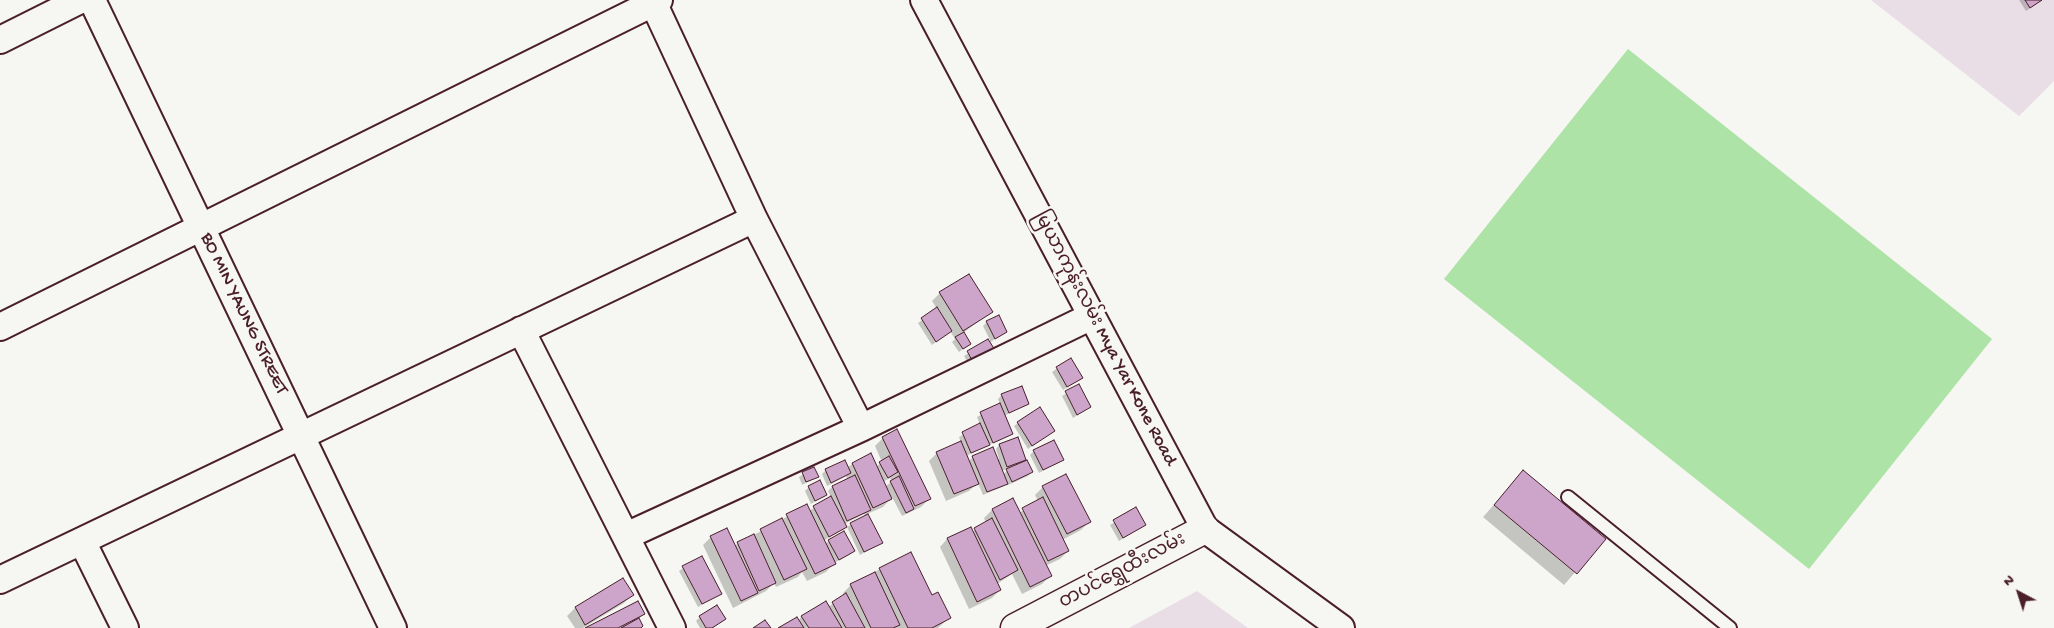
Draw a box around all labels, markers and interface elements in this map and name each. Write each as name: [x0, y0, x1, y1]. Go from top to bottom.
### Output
street label: မြယာကုန်းလမ်း Mya Yar Kone Road: [1027, 208, 1181, 470]
street label: BO MIN YAUNG STREET: [194, 229, 292, 399]
street label: တပင်ရွှေထီးလမ်း: [1056, 529, 1190, 615]
north arrow: [1994, 568, 2044, 618]
text: N: [2000, 572, 2018, 591]

